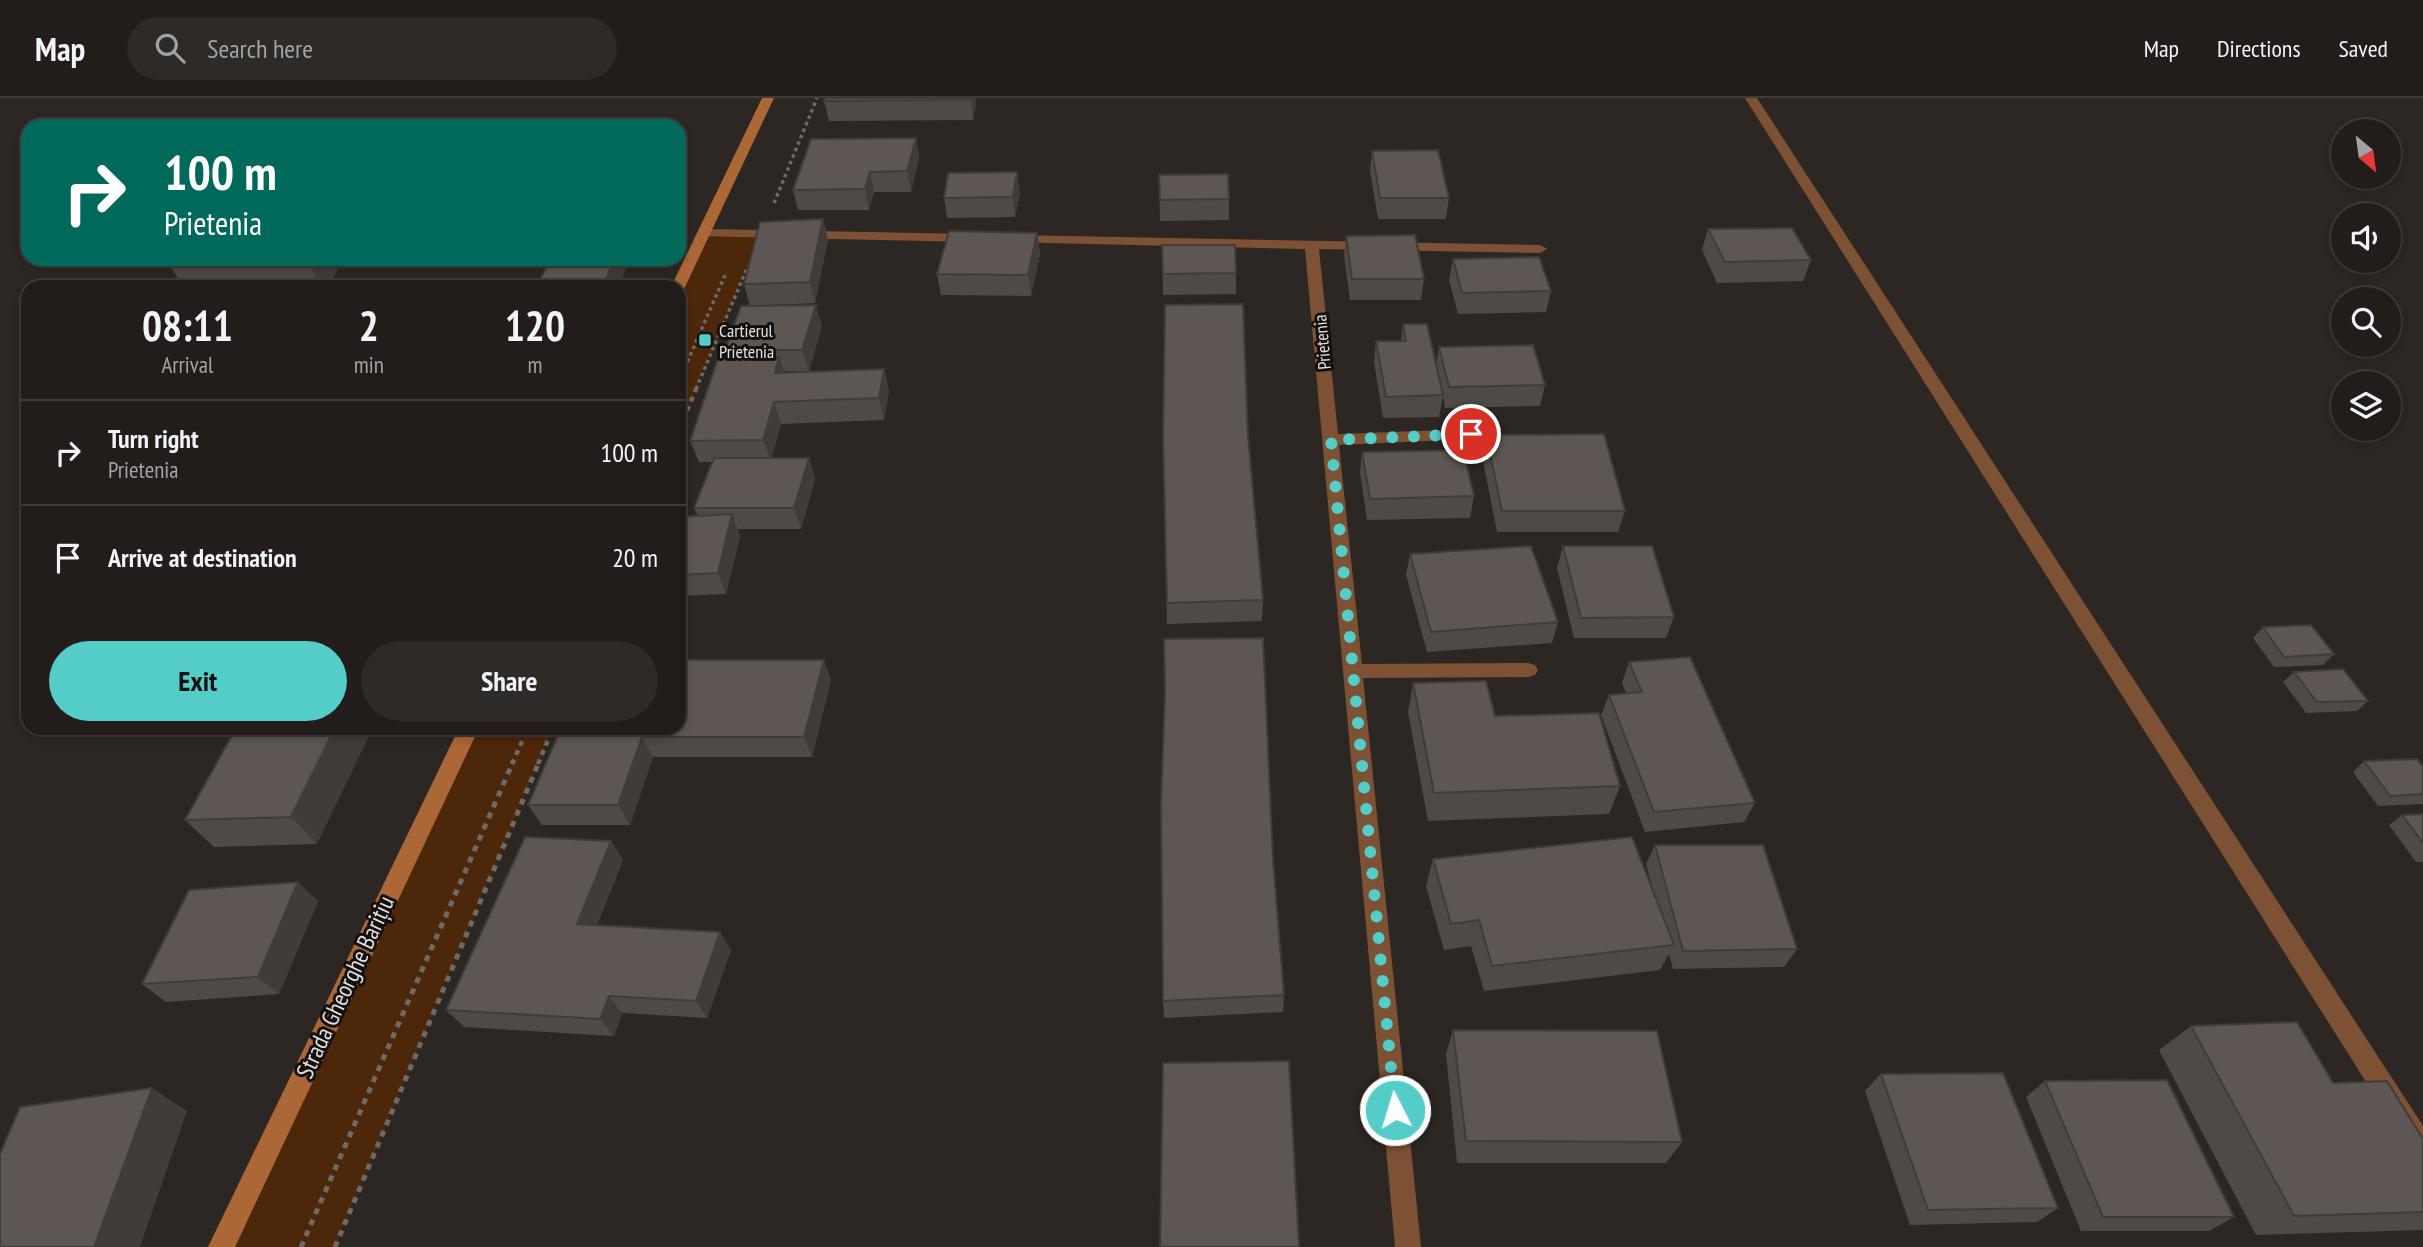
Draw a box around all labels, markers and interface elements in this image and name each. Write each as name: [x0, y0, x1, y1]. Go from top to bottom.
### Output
search box: [127, 17, 617, 80]
text: Map: [35, 27, 85, 70]
icon: search: [151, 29, 189, 67]
text: Search here: [207, 32, 313, 65]
text: Map: [2144, 33, 2179, 64]
text: Directions: [2217, 33, 2301, 64]
text: Saved: [2339, 33, 2388, 64]
north arrow: [2331, 119, 2401, 189]
map controls: [2331, 119, 2401, 441]
text: 100 m: [164, 140, 277, 204]
icon: right: [49, 147, 140, 238]
text: Prietenia: [164, 202, 262, 244]
button: sound: [2331, 203, 2401, 273]
button: search: [2331, 287, 2401, 357]
text: 08:11: [142, 298, 233, 353]
text: 2: [359, 298, 379, 353]
text: 120: [505, 298, 565, 353]
street label: Prietenia: [1308, 314, 1336, 370]
place label: Cartierul Prietenia: [719, 319, 774, 363]
marker: Cartierul Prietenia: [697, 332, 713, 348]
text: Arrival: [161, 350, 213, 379]
text: min: [354, 350, 384, 379]
text: m: [527, 350, 542, 379]
button: layers: [2331, 371, 2401, 441]
pin: [1441, 404, 1501, 464]
icon: arrive: [1452, 415, 1490, 453]
text: Turn right: [108, 422, 199, 455]
icon: right: [49, 434, 87, 472]
text: 100 m: [600, 436, 658, 469]
text: Prietenia: [108, 455, 178, 484]
icon: arrive: [49, 539, 87, 577]
text: Arrive at destination: [108, 541, 297, 574]
text: 20 m: [612, 541, 658, 574]
button: Exit: [49, 641, 347, 721]
button: Share: [361, 641, 658, 721]
street label: Strada Gheorghe Barițiu: [289, 891, 401, 1083]
position arrow: [1358, 1073, 1432, 1147]

